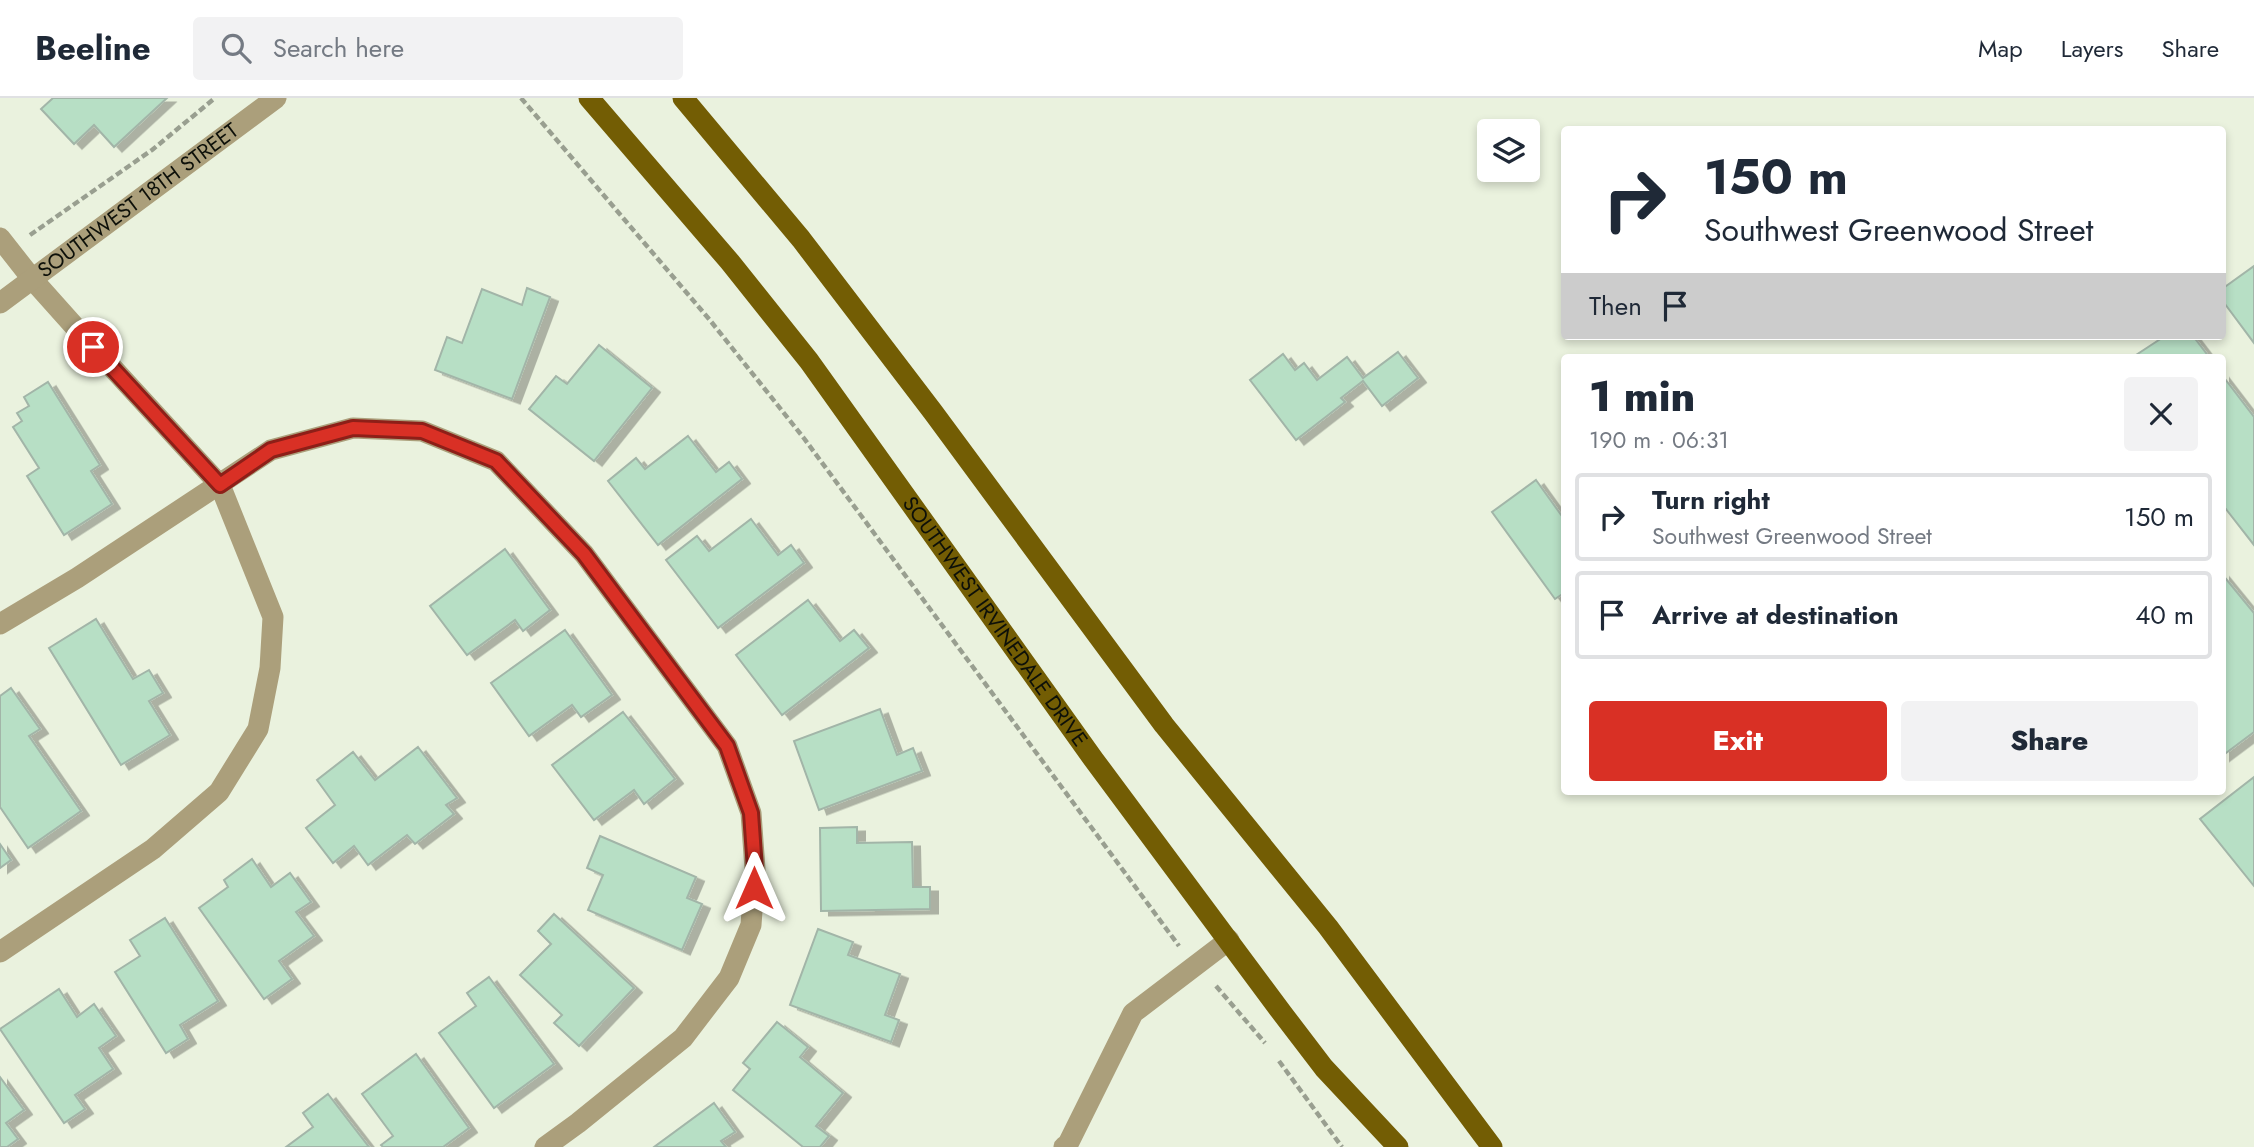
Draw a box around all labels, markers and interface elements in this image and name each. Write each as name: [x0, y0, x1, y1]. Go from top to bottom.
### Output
search box: [193, 17, 683, 80]
text: Beeline: [35, 25, 151, 72]
icon: search: [217, 29, 255, 67]
text: Search here: [273, 29, 404, 67]
text: Map: [1978, 31, 2023, 66]
text: Layers: [2061, 31, 2123, 66]
text: Share: [2161, 31, 2219, 66]
street label: SOUTHWEST 18TH STREET: [31, 116, 245, 285]
map controls: [1477, 119, 1540, 182]
button: layers: [1477, 119, 1540, 182]
text: 150 m: [1704, 142, 1848, 212]
icon: right: [1589, 154, 1680, 245]
text: Southwest Greenwood Street: [1704, 207, 2093, 253]
text: Then: [1589, 287, 1642, 325]
icon: arrive: [1656, 287, 1694, 325]
pin: [63, 317, 123, 377]
icon: arrive: [74, 328, 112, 366]
text: 1 min: [1589, 366, 1695, 427]
button: close: [2124, 377, 2198, 451]
text: 190 m · 06:31: [1589, 423, 1729, 457]
text: Turn right: [1652, 481, 1770, 519]
street label: SOUTHWEST IRVINEDALE DRIVE: [895, 490, 1095, 753]
icon: right: [1593, 498, 1631, 536]
text: 150 m: [2124, 498, 2194, 536]
text: Southwest Greenwood Street: [1652, 519, 1932, 553]
icon: arrive: [1593, 596, 1631, 634]
text: Arrive at destination: [1652, 596, 1899, 634]
text: 40 m: [2135, 596, 2194, 634]
button: Exit: [1589, 701, 1887, 781]
button: Share: [1901, 701, 2198, 781]
position arrow: [717, 851, 791, 925]

